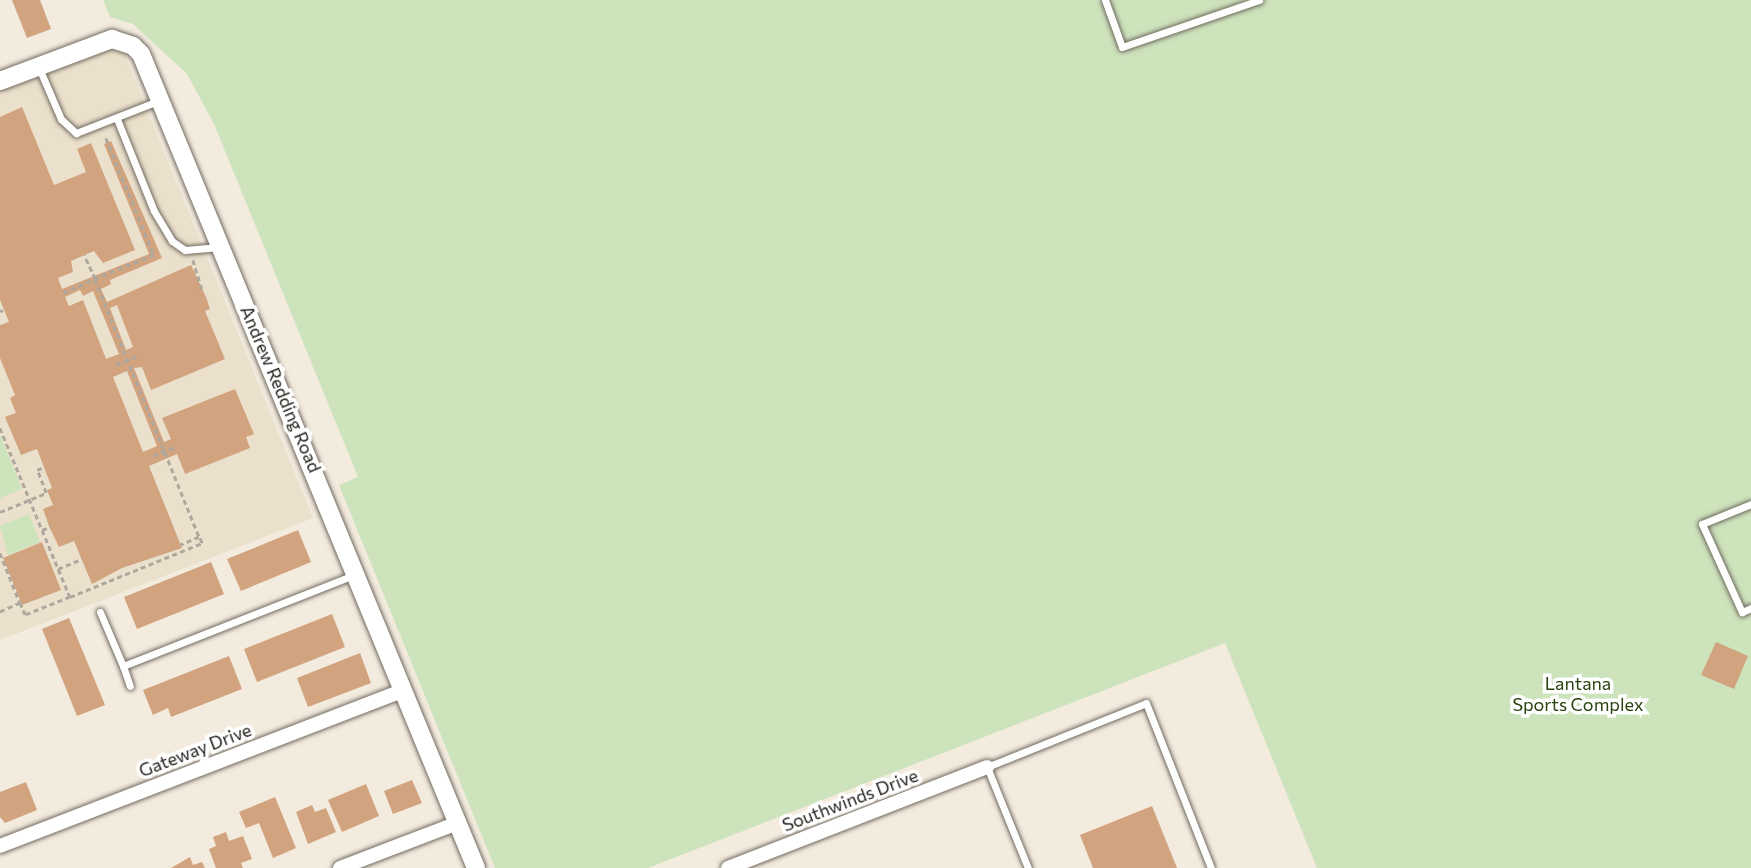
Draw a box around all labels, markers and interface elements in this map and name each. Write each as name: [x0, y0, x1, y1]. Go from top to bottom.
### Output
street label: Andrew Redding Road: [236, 302, 326, 476]
park label: Lantana Sports Complex: [1512, 673, 1644, 716]
street label: Gateway Drive: [136, 719, 254, 781]
street label: Southwinds Drive: [779, 764, 921, 836]

